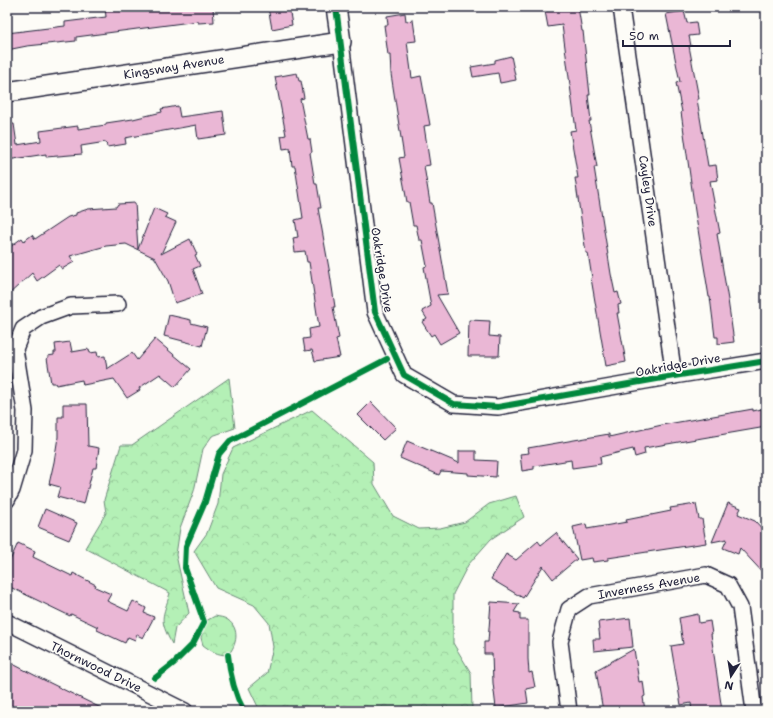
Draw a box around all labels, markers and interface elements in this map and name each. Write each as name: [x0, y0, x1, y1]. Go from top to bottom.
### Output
scale bar: [623, 22, 730, 48]
text: 50 m: [629, 28, 659, 44]
street label: Kingsway Avenue: [122, 51, 226, 83]
street label: Cayley Drive: [635, 154, 661, 228]
street label: Oakridge Drive: [367, 226, 397, 314]
street label: Oakridge Drive: [634, 350, 722, 380]
street label: Inverness Avenue: [597, 569, 702, 603]
street label: Thornwood Drive: [48, 638, 145, 696]
north arrow: [711, 656, 751, 696]
text: N: [723, 677, 735, 694]

